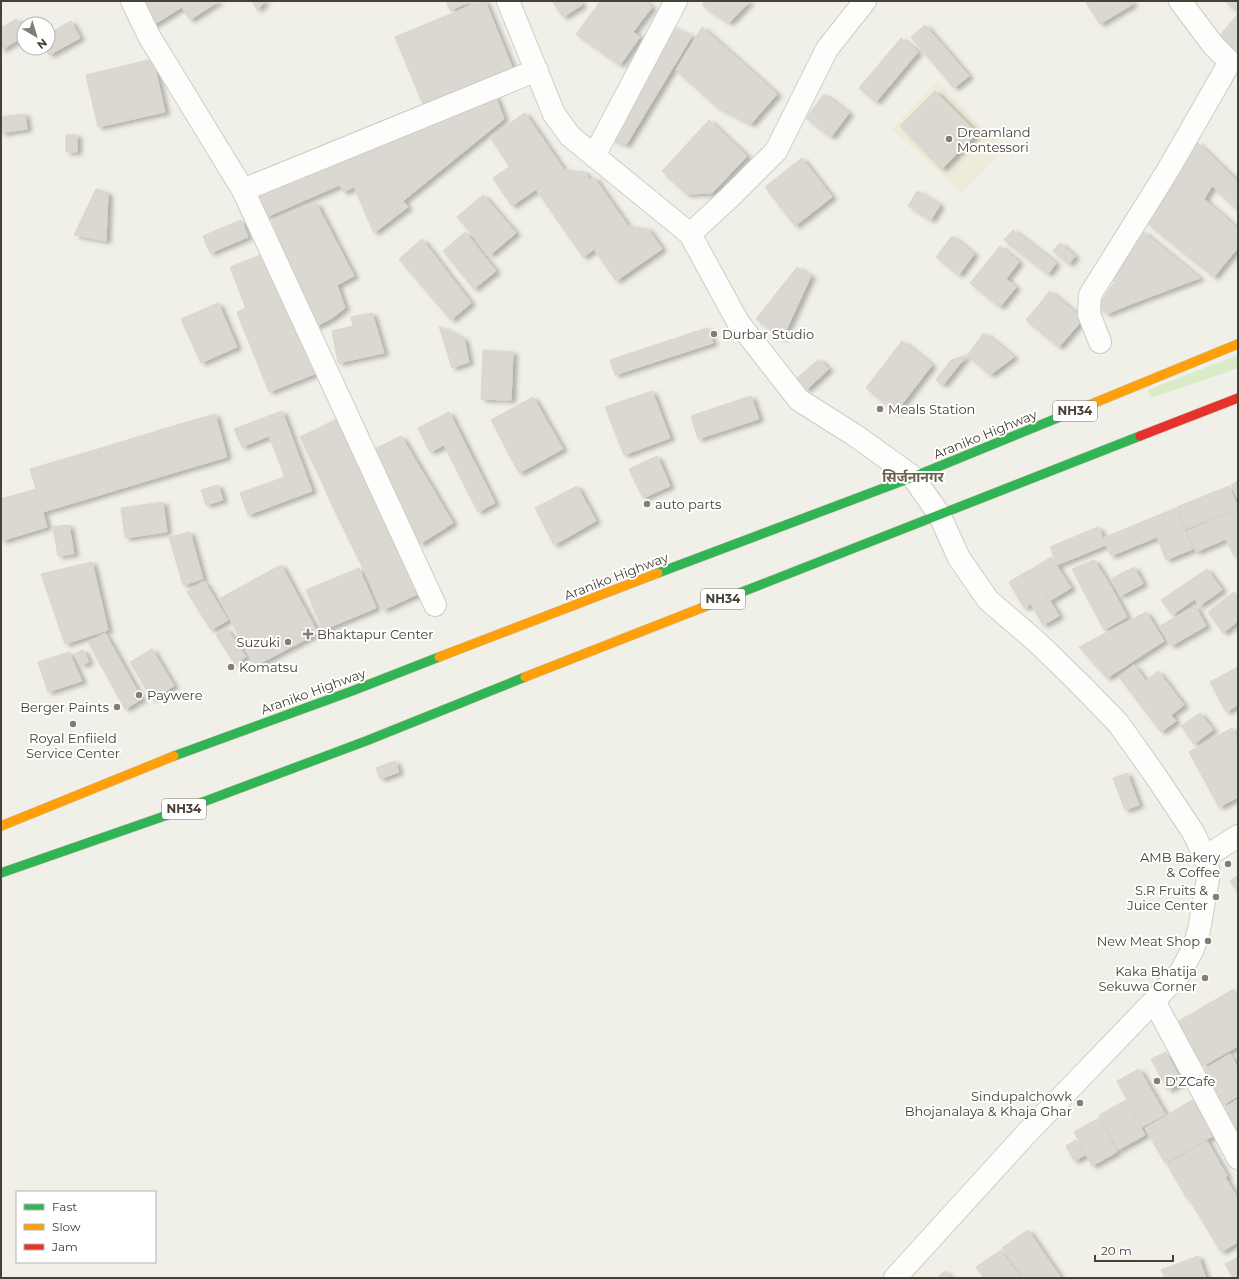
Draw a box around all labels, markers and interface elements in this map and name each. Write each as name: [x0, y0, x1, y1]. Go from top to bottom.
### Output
north arrow: [16, 16, 56, 56]
text: N: [34, 36, 50, 52]
place label: Dreamland Montessori: [957, 124, 1031, 155]
marker: Dreamland Montessori: [944, 134, 954, 144]
place label: Durbar Studio: [722, 326, 814, 342]
marker: Durbar Studio: [709, 329, 719, 339]
place label: Meals Station: [888, 401, 975, 417]
road number: NH34: [1053, 401, 1097, 421]
marker: Meals Station: [875, 404, 885, 414]
street label: Araniko Highway: [931, 406, 1040, 462]
district label: सिर्जनानगर: [882, 468, 945, 486]
place label: auto parts: [655, 496, 721, 512]
marker: auto parts: [642, 499, 652, 509]
street label: Araniko Highway: [562, 548, 671, 603]
road number: NH34: [701, 589, 745, 609]
place label: Bhaktapur Center: [317, 626, 434, 642]
marker: Bhaktapur Center: [302, 628, 314, 640]
place label: Suzuki: [237, 634, 280, 650]
marker: Suzuki: [283, 637, 293, 647]
place label: Komatsu: [239, 659, 298, 675]
marker: Komatsu: [226, 662, 236, 672]
street label: Araniko Highway: [258, 664, 368, 717]
place label: Paywere: [147, 687, 203, 703]
marker: Paywere: [134, 690, 144, 700]
place label: Berger Paints: [20, 699, 109, 715]
marker: Berger Paints: [112, 702, 122, 712]
marker: Royal Enfiield Service Center: [68, 719, 78, 729]
place label: Royal Enfiield Service Center: [26, 730, 120, 761]
road number: NH34: [162, 799, 206, 819]
place label: AMB Bakery & Coffee: [1140, 849, 1221, 880]
marker: AMB Bakery & Coffee: [1223, 859, 1233, 869]
place label: S.R Fruits & Juice Center: [1126, 882, 1208, 913]
marker: S.R Fruits & Juice Center: [1211, 892, 1221, 902]
place label: New Meat Shop: [1097, 933, 1200, 949]
marker: New Meat Shop: [1203, 936, 1213, 946]
place label: Kaka Bhatija Sekuwa Corner: [1098, 963, 1197, 994]
marker: Kaka Bhatija Sekuwa Corner: [1200, 973, 1210, 983]
place label: D'ZCafe: [1165, 1073, 1216, 1089]
marker: D'ZCafe: [1152, 1076, 1162, 1086]
place label: Sindupalchowk Bhojanalaya & Khaja Ghar: [905, 1088, 1072, 1119]
marker: Sindupalchowk Bhojanalaya & Khaja Ghar: [1075, 1098, 1085, 1108]
legend: [16, 1191, 156, 1263]
text: Fast: [52, 1199, 77, 1214]
text: Slow: [52, 1219, 81, 1234]
scale bar: [1095, 1237, 1173, 1263]
text: Jam: [51, 1239, 78, 1254]
text: 20 m: [1101, 1243, 1132, 1258]

